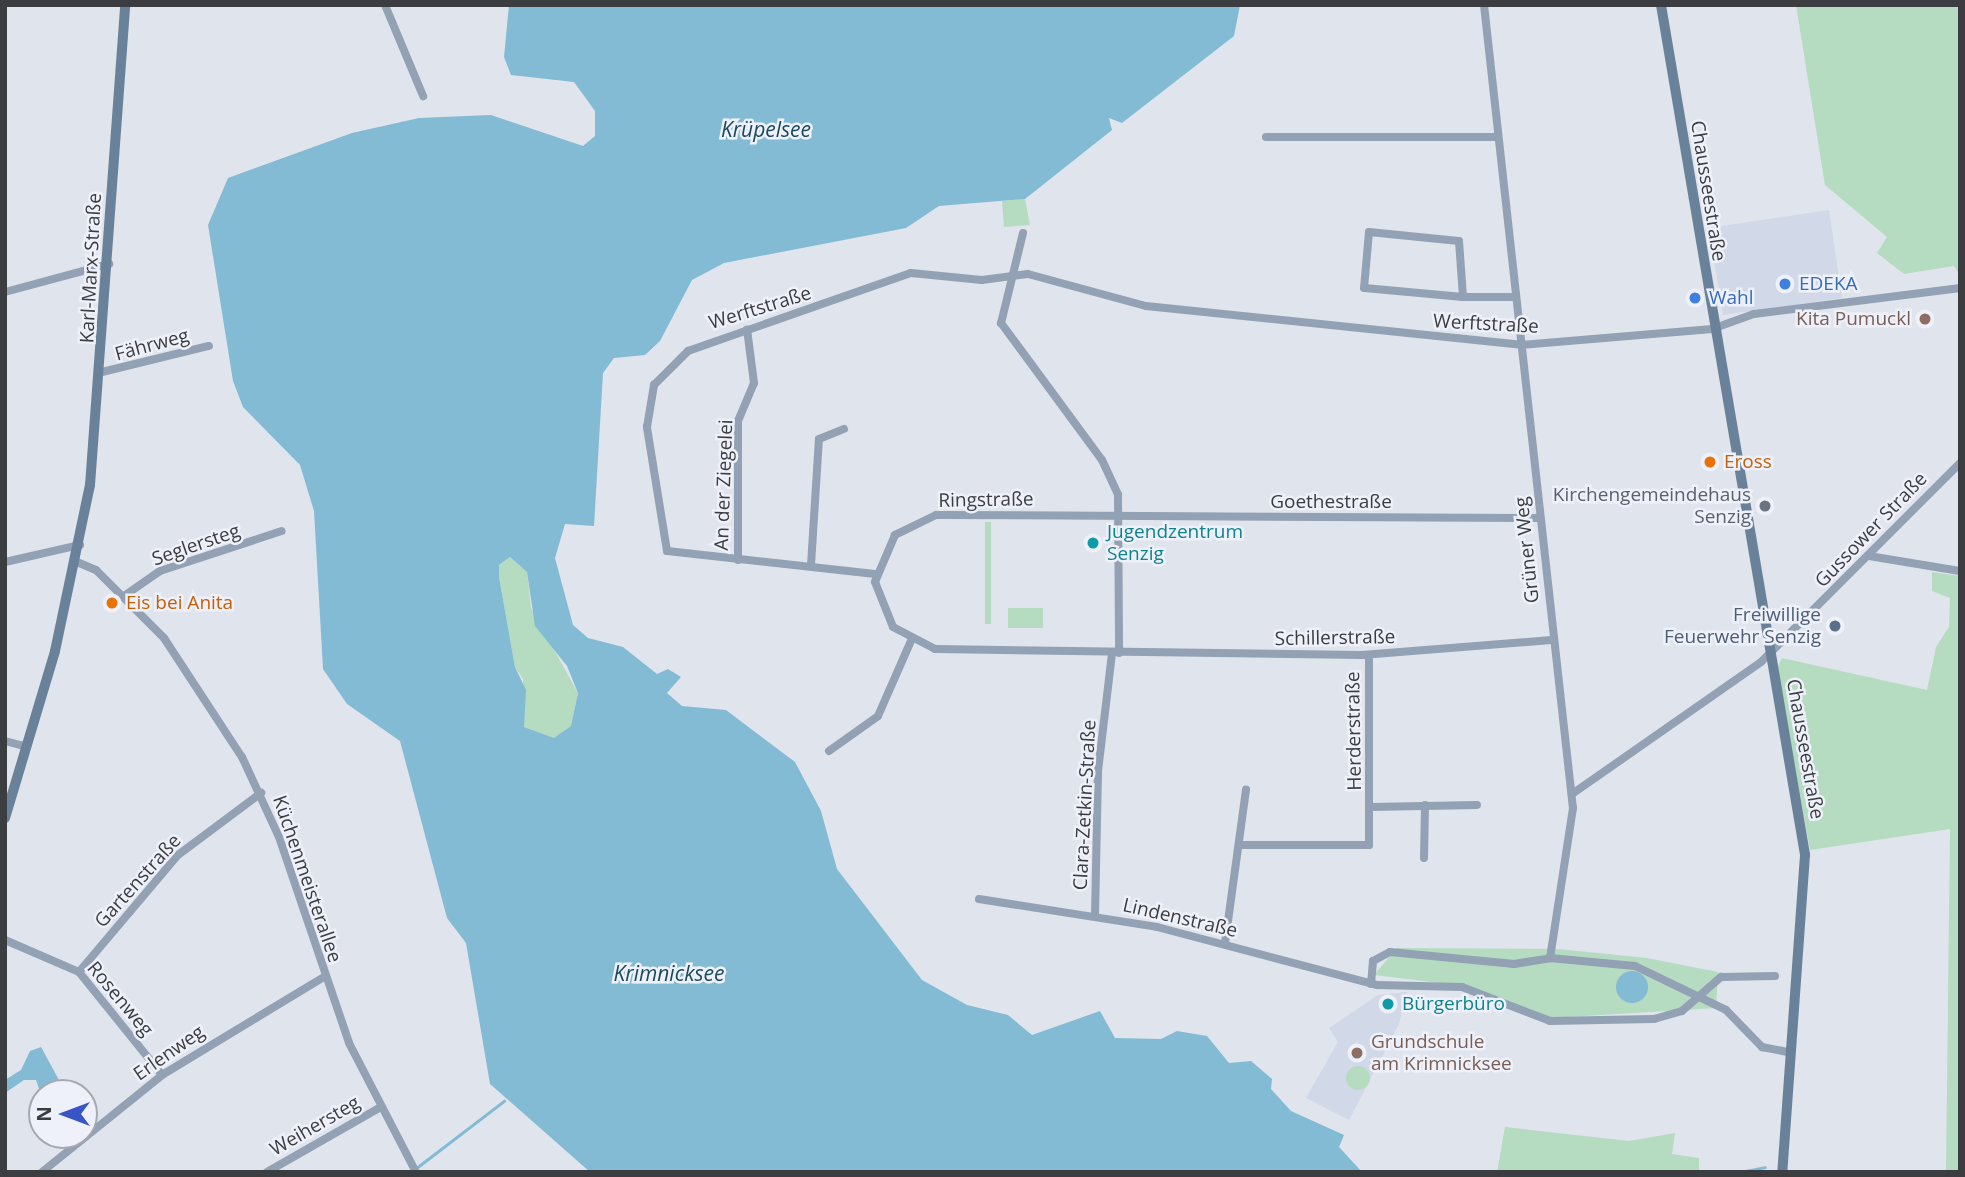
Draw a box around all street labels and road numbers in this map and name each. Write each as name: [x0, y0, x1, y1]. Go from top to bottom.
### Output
street label: Chausseestraße: [1686, 119, 1730, 263]
street label: Karl-Marx-Straße: [76, 192, 106, 344]
street label: Werftstraße: [706, 282, 814, 334]
street label: Werftstraße: [1433, 310, 1539, 338]
street label: Fährweg: [113, 324, 191, 366]
street label: An der Ziegelei: [710, 419, 738, 551]
street label: Gussower Straße: [1810, 468, 1932, 592]
street label: Ringstraße: [938, 488, 1034, 512]
street label: Goethestraße: [1270, 491, 1392, 513]
street label: Grüner Weg: [1510, 496, 1544, 604]
street label: Seglersteg: [149, 519, 243, 571]
street label: Schillerstraße: [1274, 626, 1396, 650]
street label: Herderstraße: [1342, 671, 1366, 791]
street label: Chausseestraße: [1781, 677, 1829, 821]
street label: Clara-Zetkin-Straße: [1069, 719, 1101, 891]
street label: Küchenmeisterallee: [268, 792, 346, 966]
street label: Gartenstraße: [90, 830, 186, 932]
street label: Lindenstraße: [1120, 894, 1240, 942]
street label: Rosenweg: [82, 957, 158, 1041]
street label: Erlenweg: [129, 1020, 209, 1086]
street label: Weihersteg: [266, 1091, 364, 1161]

